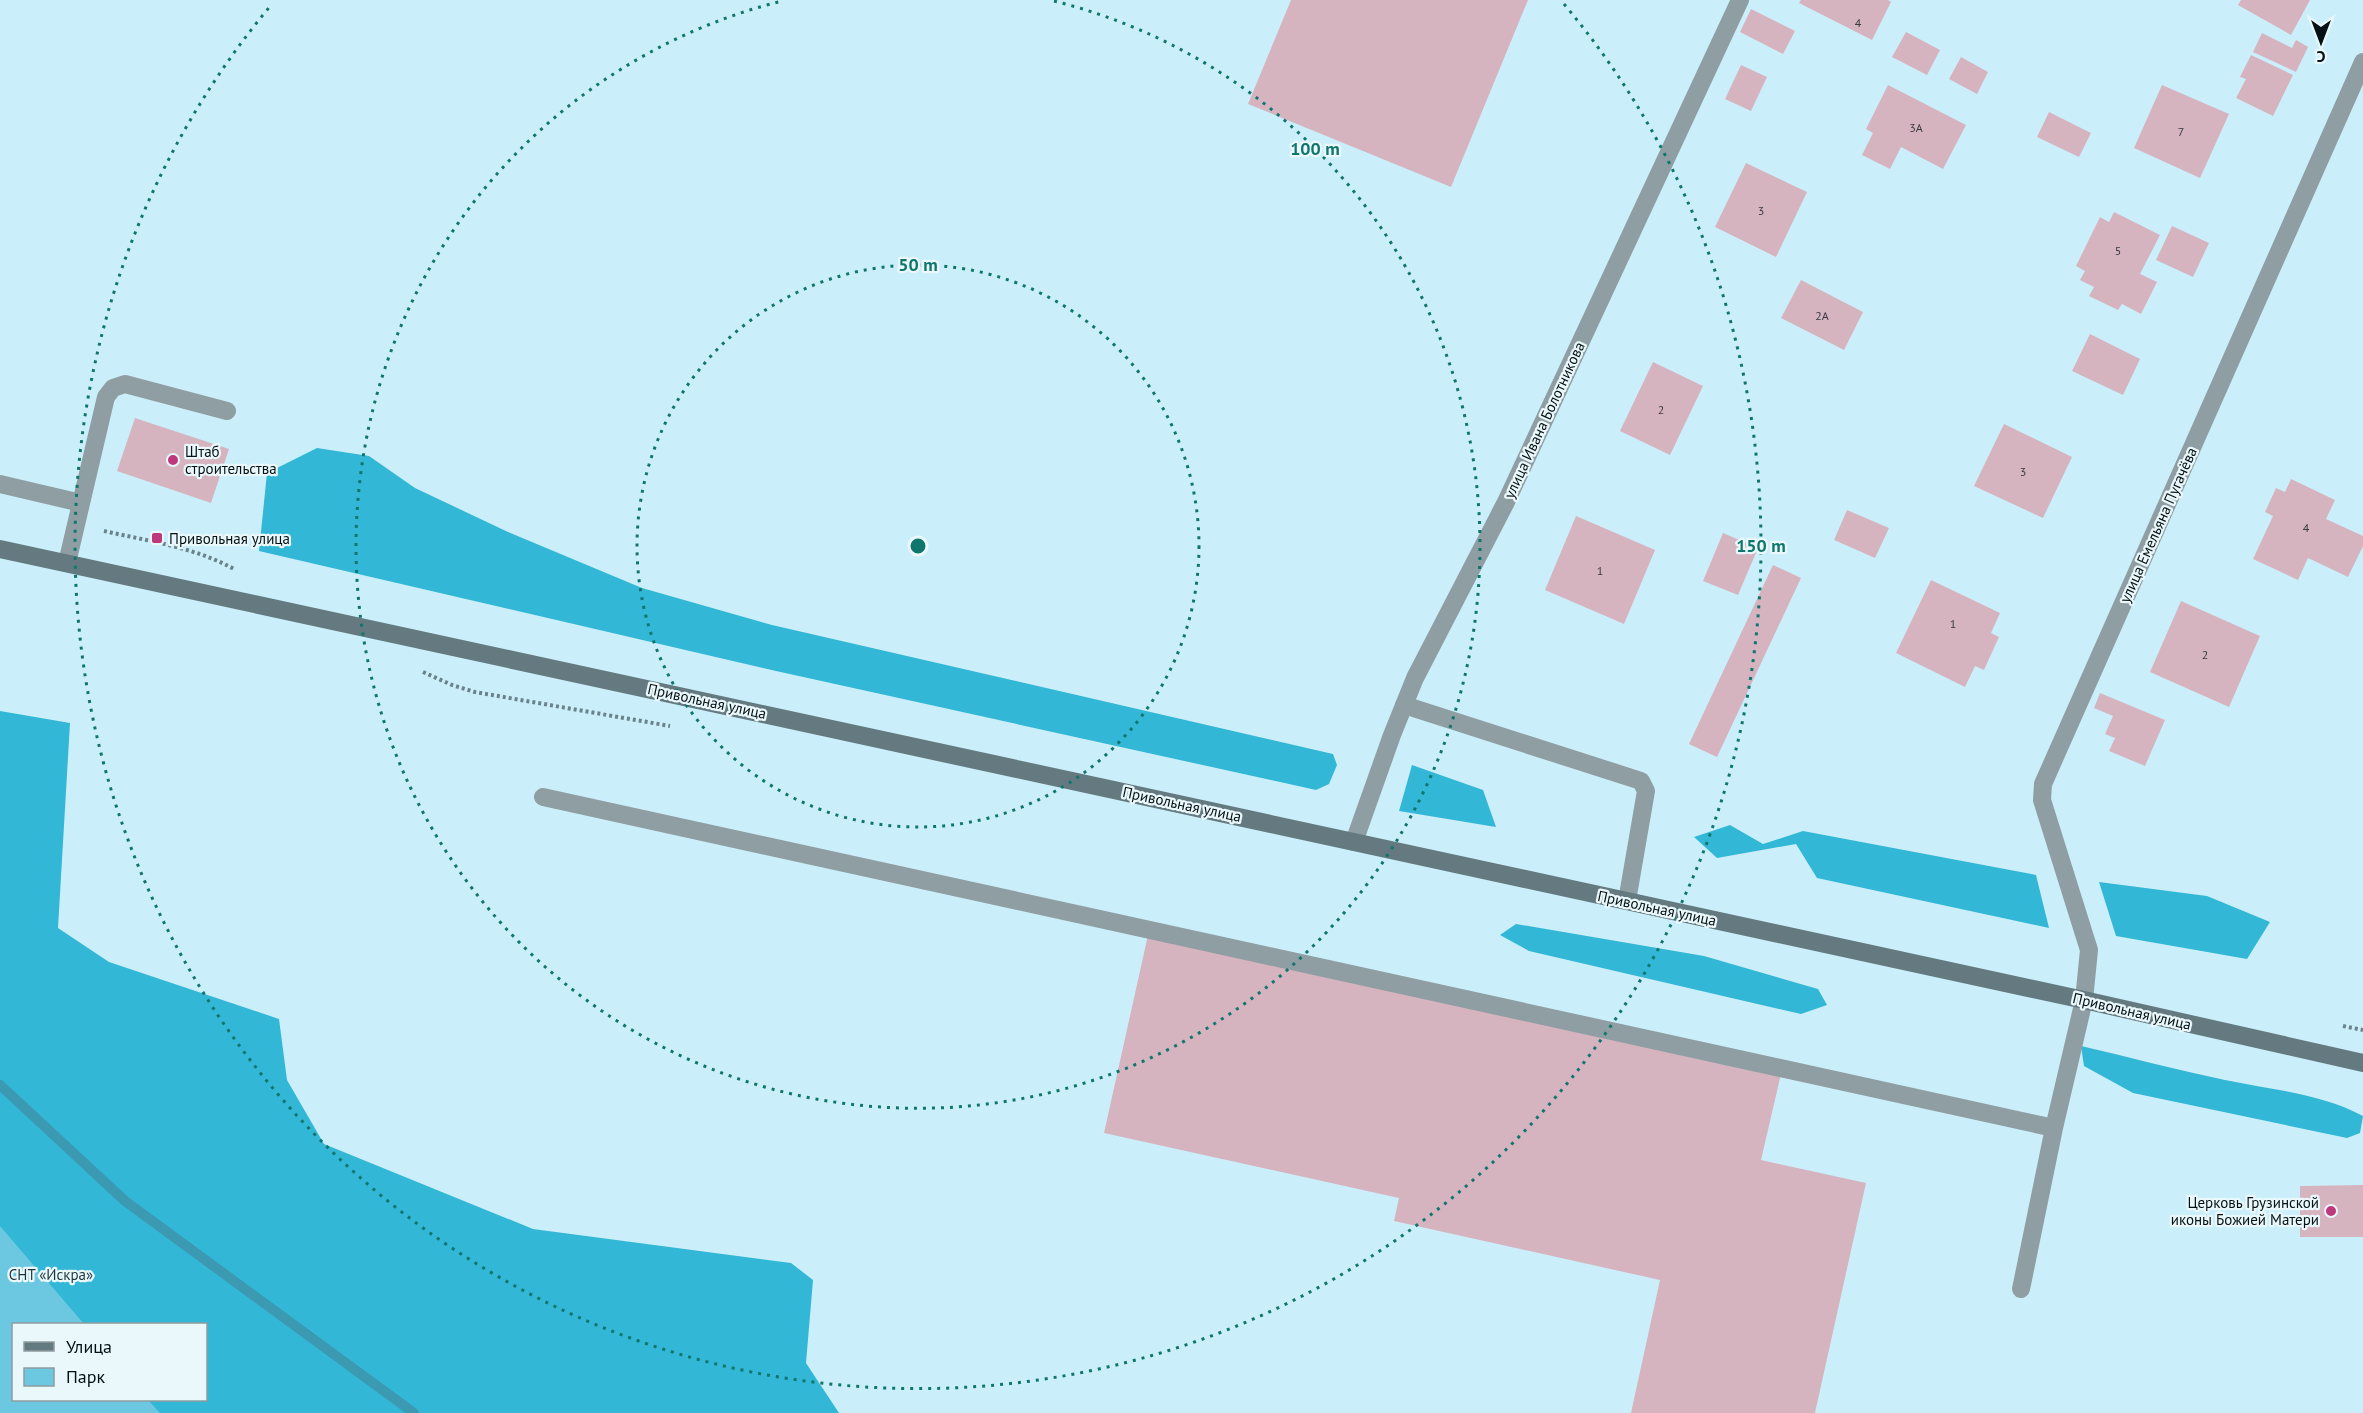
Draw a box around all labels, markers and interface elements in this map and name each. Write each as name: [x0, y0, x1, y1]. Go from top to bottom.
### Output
north arrow: [2291, 12, 2351, 72]
house number: 4: [1855, 15, 1862, 30]
text: С: [2316, 47, 2325, 67]
house number: 3А: [1909, 120, 1923, 135]
house number: 7: [2178, 124, 2184, 139]
text: 100 m: [1290, 137, 1340, 160]
house number: 3: [1758, 203, 1764, 218]
house number: 5: [2115, 243, 2121, 258]
text: 50 m: [898, 253, 938, 276]
house number: 2А: [1815, 308, 1829, 323]
street label: улица Ивана Болотникова: [1499, 339, 1589, 501]
house number: 2: [1658, 402, 1664, 417]
place label: Штаб строительства: [185, 442, 277, 478]
street label: улица Емельяна Пугачёва: [2115, 444, 2201, 606]
marker: Штаб строительства: [166, 453, 180, 467]
house number: 3: [2020, 464, 2026, 479]
house number: 4: [2303, 520, 2310, 535]
place label: Привольная улица: [169, 529, 290, 548]
marker: Привольная улица: [150, 531, 164, 545]
text: 150 m: [1736, 534, 1786, 557]
centre of rings: [908, 536, 928, 556]
house number: 1: [1597, 563, 1603, 578]
house number: 1: [1950, 616, 1956, 631]
house number: 2: [2202, 647, 2208, 662]
street label: Привольная улица: [646, 679, 768, 723]
street label: Привольная улица: [1121, 782, 1243, 826]
street label: Привольная улица: [1596, 886, 1718, 930]
street label: Привольная улица: [2071, 988, 2193, 1034]
place label: Церковь Грузинской иконы Божией Матери: [2171, 1193, 2319, 1229]
marker: Церковь Грузинской иконы Божией Матери: [2324, 1204, 2338, 1218]
park label: СНТ «Искра»: [9, 1265, 93, 1284]
legend: [12, 1323, 207, 1401]
text: Улица: [66, 1335, 112, 1358]
text: Парк: [66, 1365, 106, 1388]

